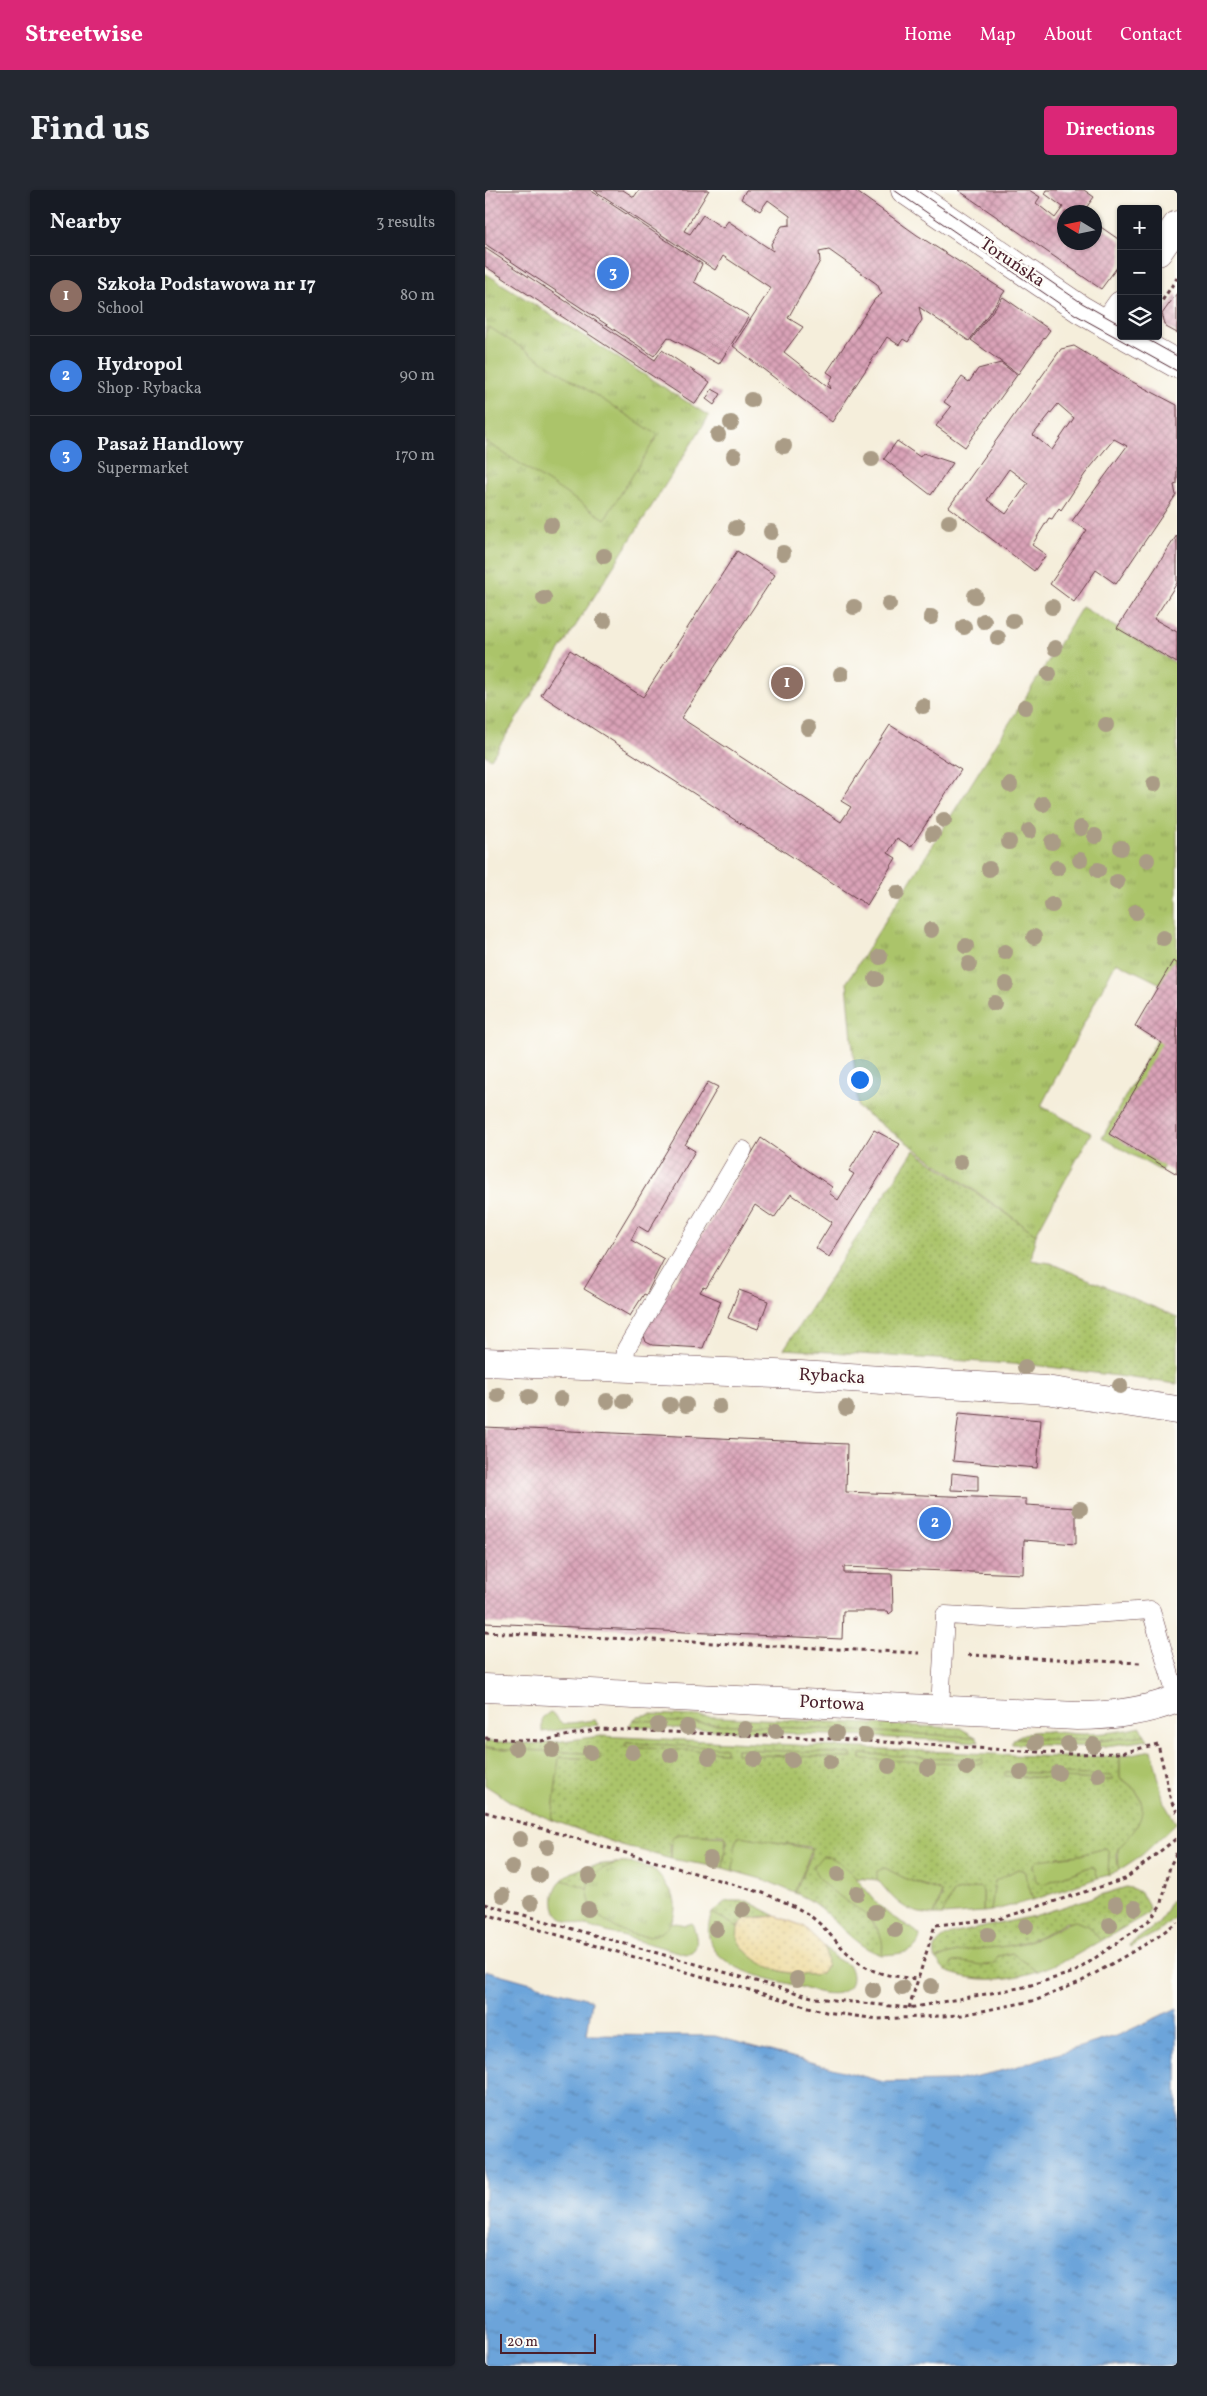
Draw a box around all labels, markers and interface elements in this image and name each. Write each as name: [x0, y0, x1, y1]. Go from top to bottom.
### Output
text: Streetwise: [25, 18, 143, 52]
text: Home: [904, 23, 952, 48]
text: Map: [980, 23, 1016, 48]
text: About: [1044, 23, 1092, 48]
text: Contact: [1120, 23, 1182, 48]
text: Find us: [30, 106, 150, 154]
button: Directions: [1044, 106, 1177, 155]
north arrow: [1057, 205, 1102, 250]
map controls: [1117, 205, 1162, 340]
button: +: [1117, 205, 1162, 250]
text: Nearby: [50, 208, 121, 237]
text: 3 results: [376, 212, 435, 234]
street label: Toruńska: [974, 232, 1050, 294]
button: −: [1117, 250, 1162, 295]
pin: 3: [597, 254, 629, 292]
text: Szkoła Podstawowa nr 17: [97, 272, 316, 298]
text: 1: [63, 285, 69, 307]
text: 80 m: [400, 285, 435, 307]
button: layers: [1117, 295, 1162, 340]
text: School: [97, 298, 144, 320]
text: Hydropol: [97, 352, 183, 378]
text: 2: [62, 365, 70, 387]
text: 90 m: [399, 365, 435, 387]
text: Shop · Rybacka: [97, 378, 202, 400]
text: Pasaż Handlowy: [97, 432, 244, 458]
text: 3: [62, 445, 70, 467]
text: 170 m: [395, 445, 435, 467]
text: Supermarket: [97, 458, 189, 480]
pin: 1: [771, 664, 803, 702]
your location: [847, 1067, 873, 1093]
street label: Rybacka: [798, 1363, 866, 1391]
pin: 2: [919, 1504, 951, 1542]
street label: Portowa: [799, 1690, 865, 1718]
scale bar: [500, 2331, 596, 2354]
text: 20 m: [507, 2333, 538, 2352]

